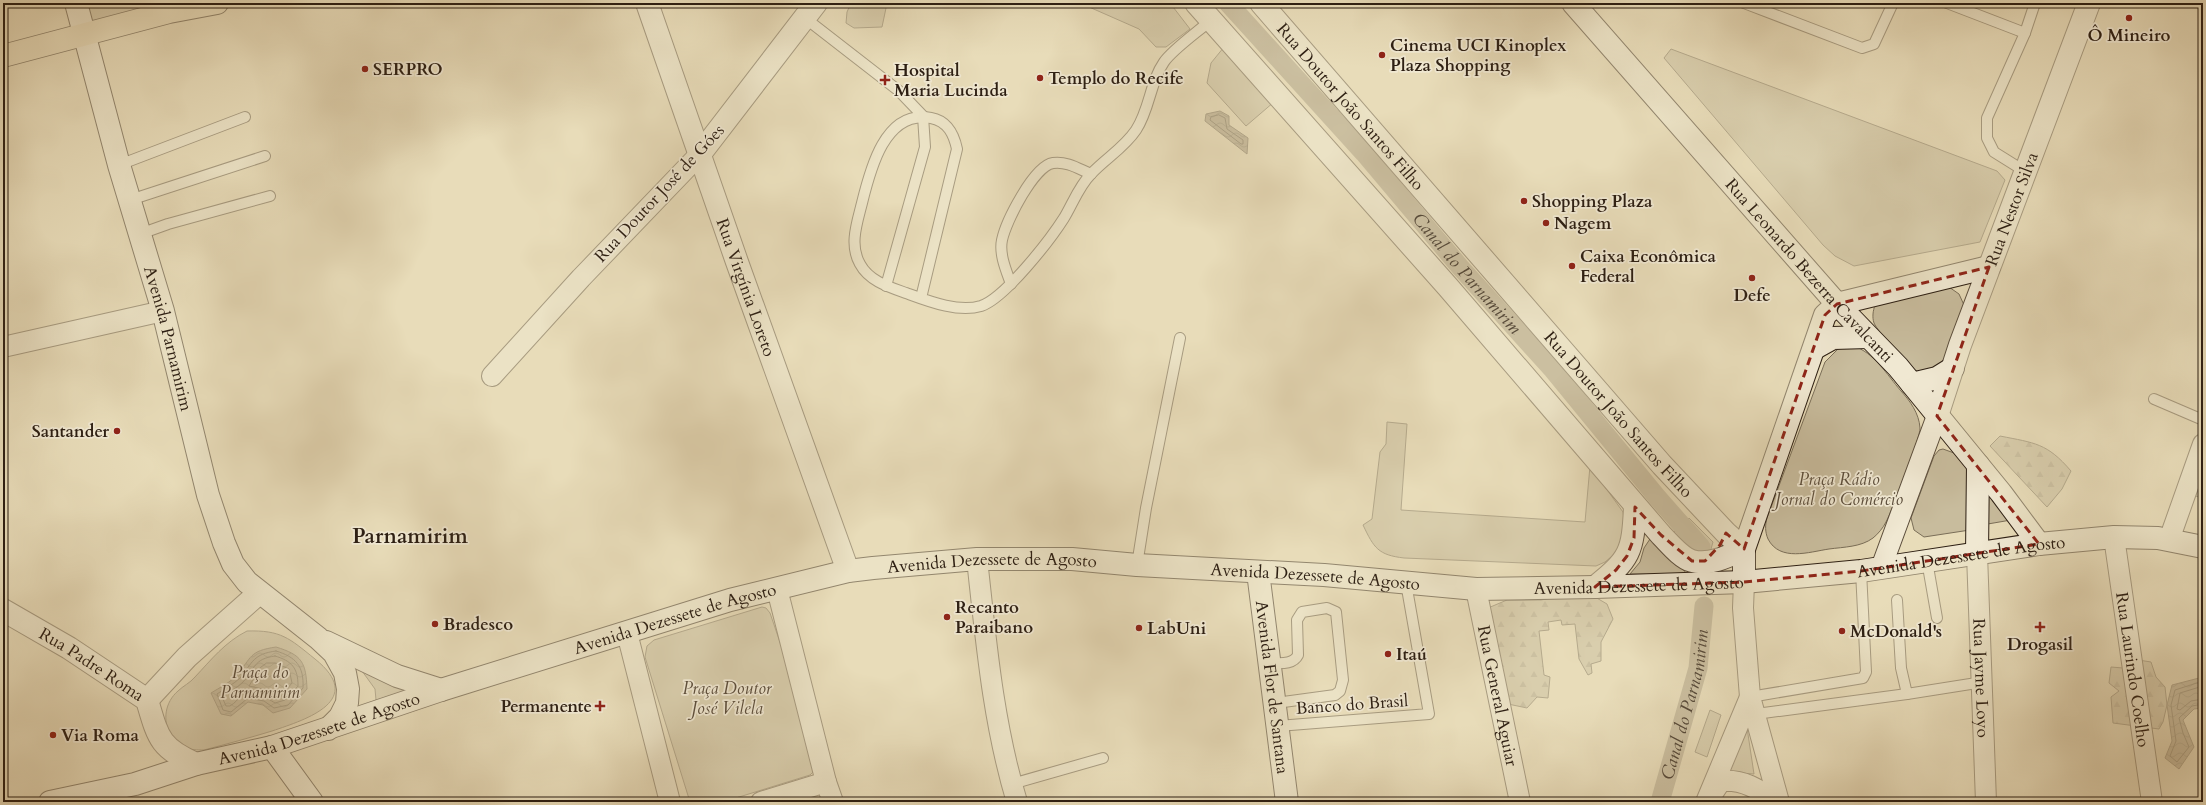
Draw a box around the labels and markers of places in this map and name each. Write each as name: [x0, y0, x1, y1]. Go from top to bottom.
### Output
marker: Ô Mineiro: [2124, 13, 2134, 23]
place label: Ô Mineiro: [2088, 24, 2171, 47]
place label: Cinema UCI Kinoplex Plaza Shopping: [1390, 34, 1567, 77]
marker: Cinema UCI Kinoplex Plaza Shopping: [1377, 50, 1387, 60]
place label: SERPRO: [373, 58, 443, 81]
place label: Hospital Maria Lucinda: [894, 59, 1008, 102]
marker: SERPRO: [360, 64, 370, 74]
place label: Templo do Recife: [1048, 67, 1184, 90]
marker: Templo do Recife: [1035, 73, 1045, 83]
marker: Hospital Maria Lucinda: [879, 74, 891, 86]
place label: Shopping Plaza: [1532, 190, 1653, 213]
marker: Shopping Plaza: [1519, 196, 1529, 206]
place label: Nagem: [1554, 212, 1612, 235]
marker: Nagem: [1541, 218, 1551, 228]
place label: Caixa Econômica Federal: [1580, 245, 1717, 288]
marker: Caixa Econômica Federal: [1567, 261, 1577, 271]
marker: Defe: [1747, 273, 1757, 283]
place label: Defe: [1733, 284, 1771, 307]
place label: Santander: [32, 420, 109, 443]
marker: Santander: [112, 426, 122, 436]
place label: Recanto Paraibano: [955, 596, 1033, 639]
marker: Recanto Paraibano: [942, 612, 952, 622]
place label: Bradesco: [443, 613, 513, 636]
place label: LabUni: [1147, 617, 1206, 640]
marker: Bradesco: [430, 619, 440, 629]
place label: McDonald's: [1850, 620, 1942, 643]
marker: Drogasil: [2035, 622, 2045, 632]
marker: LabUni: [1134, 623, 1144, 633]
marker: McDonald's: [1837, 626, 1847, 636]
place label: Drogasil: [2007, 633, 2073, 656]
place label: Itaú: [1396, 643, 1427, 666]
marker: Itaú: [1383, 649, 1393, 659]
place label: Permanente: [501, 695, 592, 718]
marker: Permanente: [595, 701, 605, 711]
place label: Via Roma: [61, 724, 140, 747]
marker: Via Roma: [48, 730, 58, 740]

